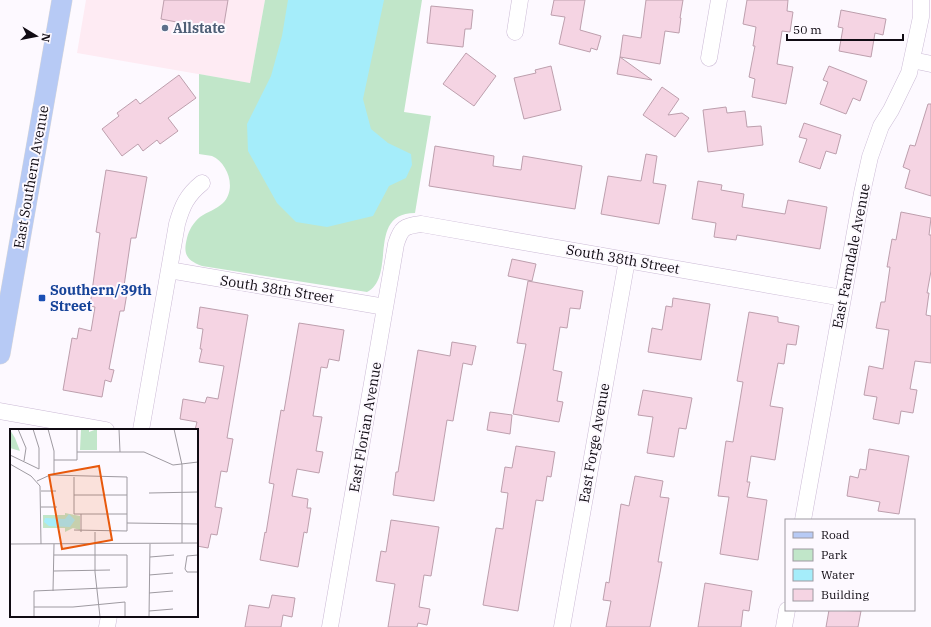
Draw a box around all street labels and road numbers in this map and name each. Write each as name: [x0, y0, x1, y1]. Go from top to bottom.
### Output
street label: East Southern Avenue: [10, 104, 52, 250]
street label: East Farmdale Avenue: [828, 182, 874, 330]
street label: South 38th Street: [565, 240, 681, 278]
street label: South 38th Street: [219, 271, 335, 307]
street label: East Florian Avenue: [345, 360, 385, 494]
street label: East Forge Avenue: [575, 382, 613, 504]

